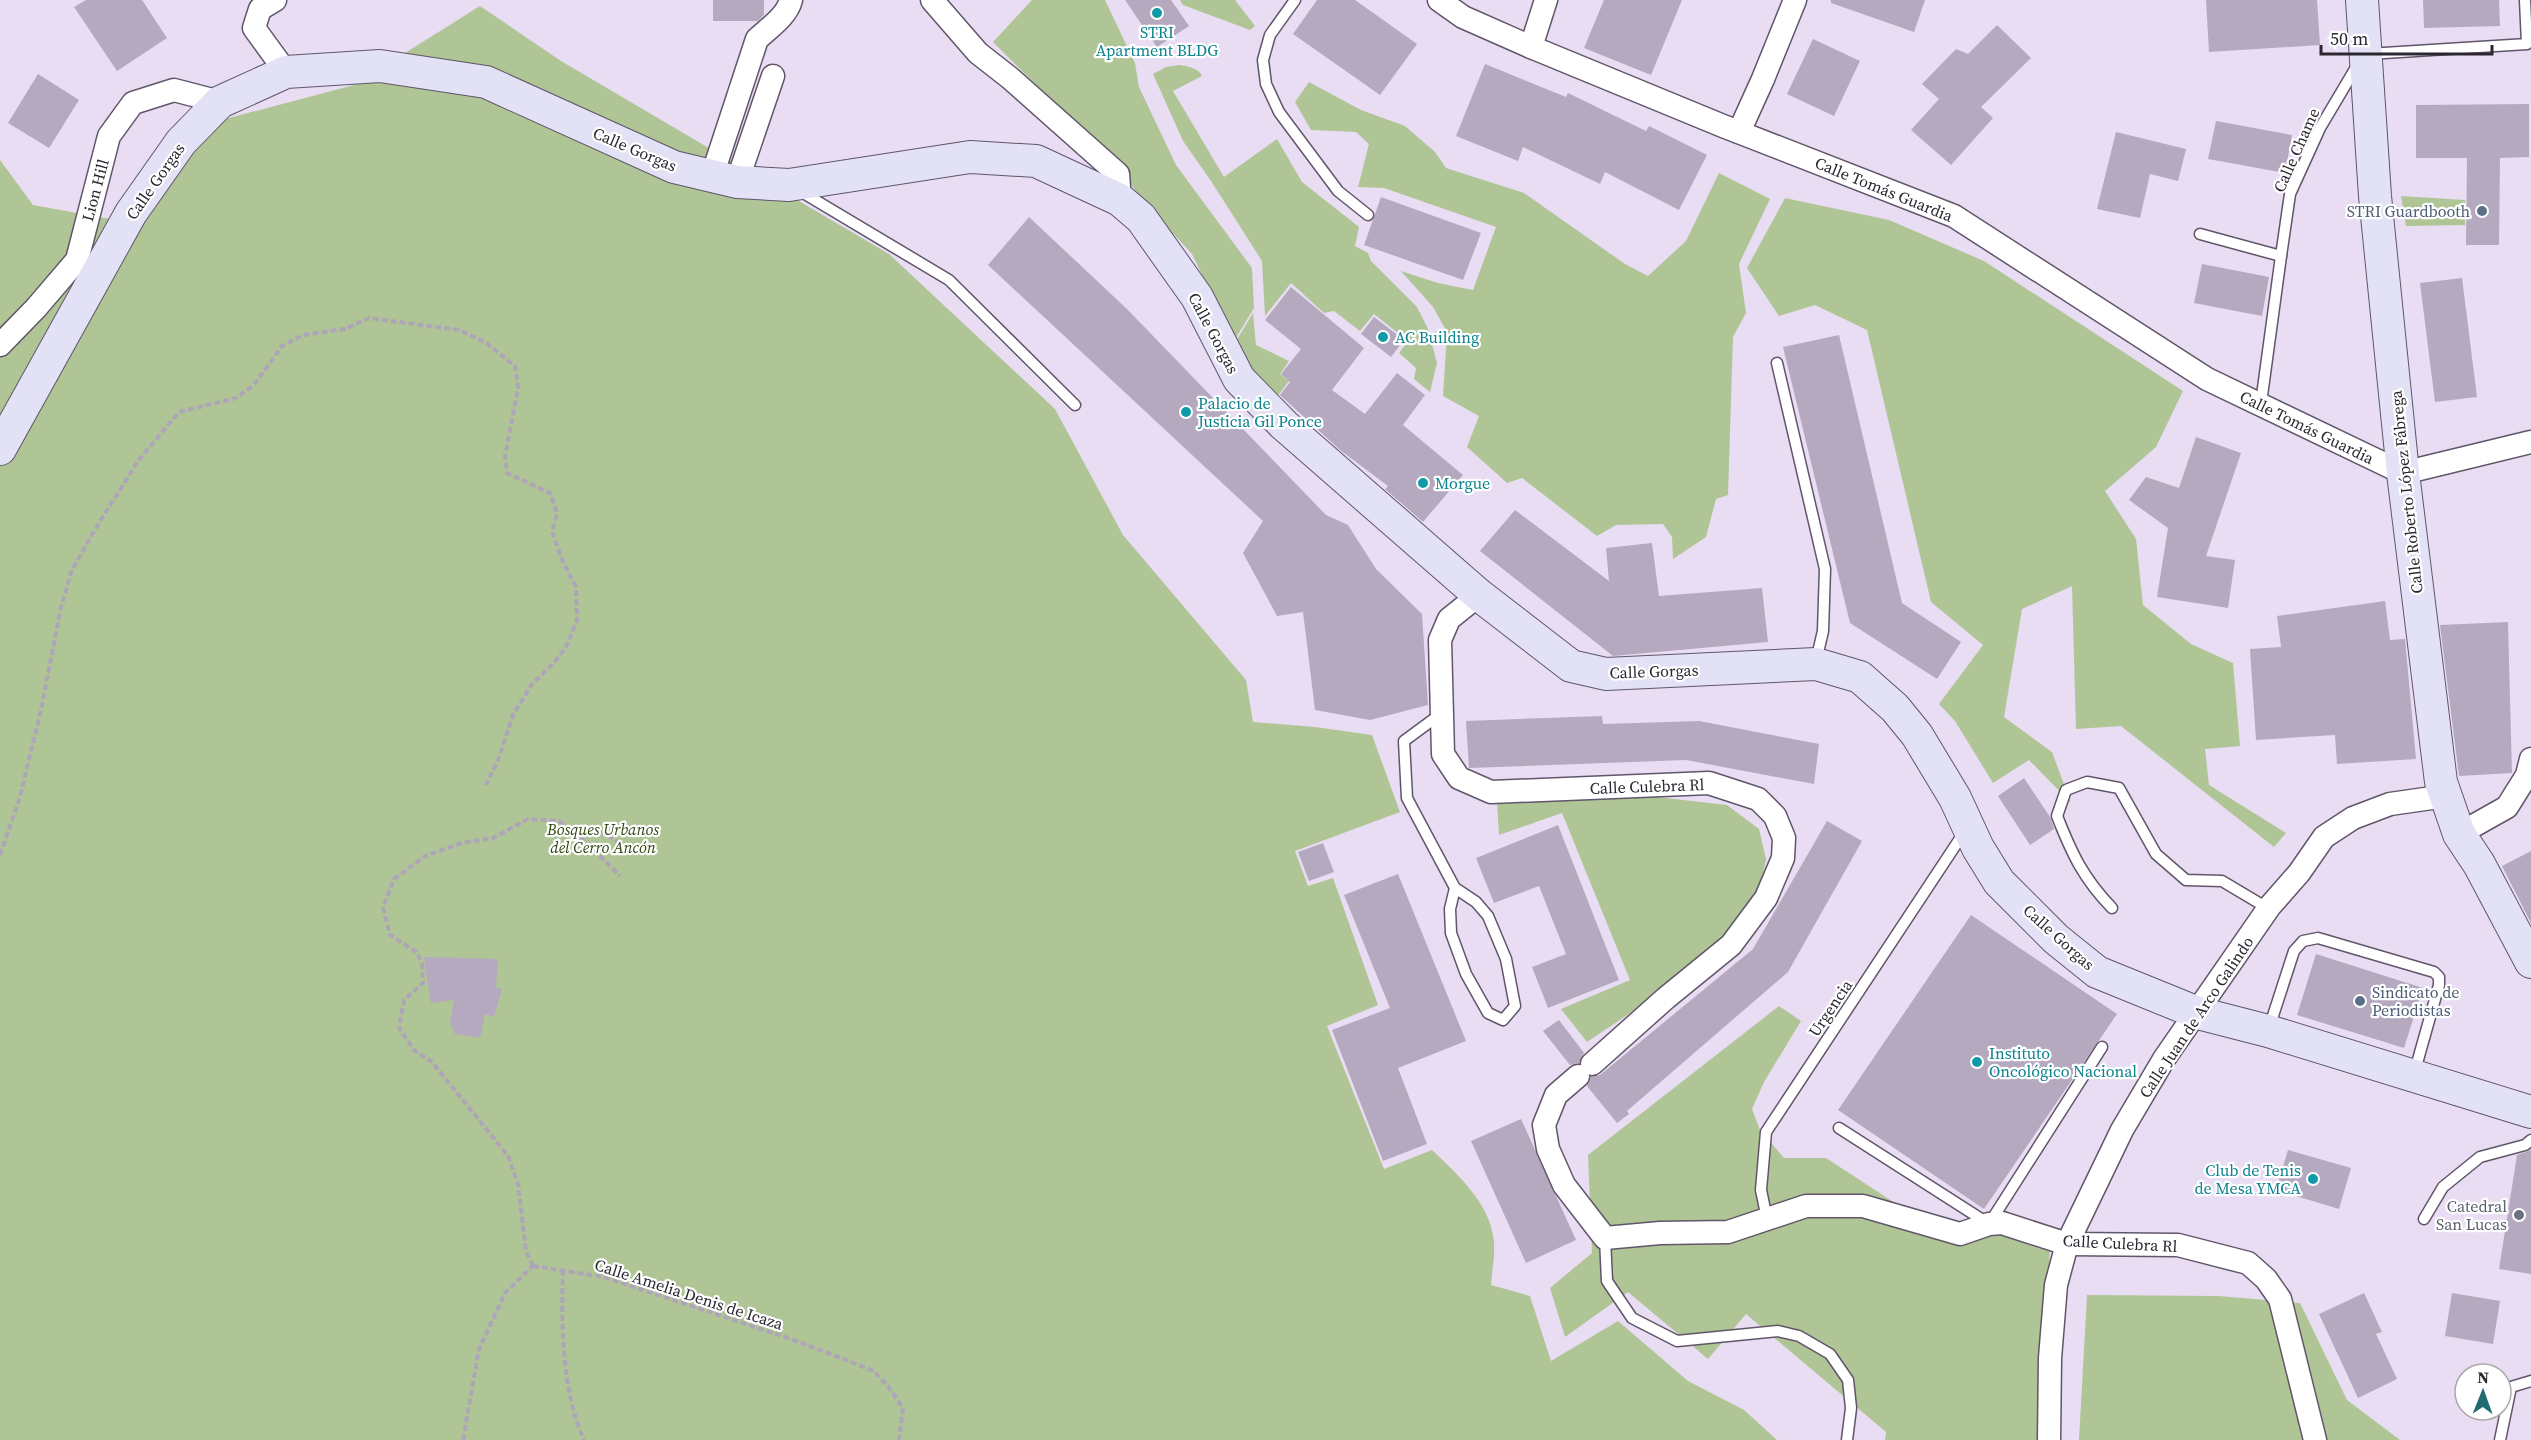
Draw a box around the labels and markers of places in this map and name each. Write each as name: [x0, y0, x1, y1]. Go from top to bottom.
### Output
marker: STRI Apartment BLDG: [1150, 6, 1164, 20]
place label: STRI Apartment BLDG: [1096, 21, 1218, 61]
place label: STRI Guardbooth: [2347, 200, 2470, 222]
marker: STRI Guardbooth: [2475, 204, 2489, 218]
place label: AC Building: [1395, 326, 1479, 348]
marker: AC Building: [1376, 330, 1390, 344]
place label: Palacio de Justicia Gil Ponce: [1197, 392, 1322, 432]
marker: Palacio de Justicia Gil Ponce: [1179, 405, 1193, 419]
place label: Morgue: [1435, 472, 1490, 494]
marker: Morgue: [1416, 476, 1430, 490]
place label: Sindicato de Periodistas: [2372, 981, 2459, 1021]
marker: Sindicato de Periodistas: [2353, 994, 2367, 1008]
place label: Instituto Oncológico Nacional: [1989, 1042, 2137, 1082]
marker: Instituto Oncológico Nacional: [1970, 1055, 1984, 1069]
place label: Club de Tenis de Mesa YMCA: [2195, 1159, 2301, 1199]
marker: Club de Tenis de Mesa YMCA: [2306, 1172, 2320, 1186]
place label: Catedral San Lucas: [2436, 1195, 2507, 1235]
marker: Catedral San Lucas: [2512, 1208, 2526, 1222]

